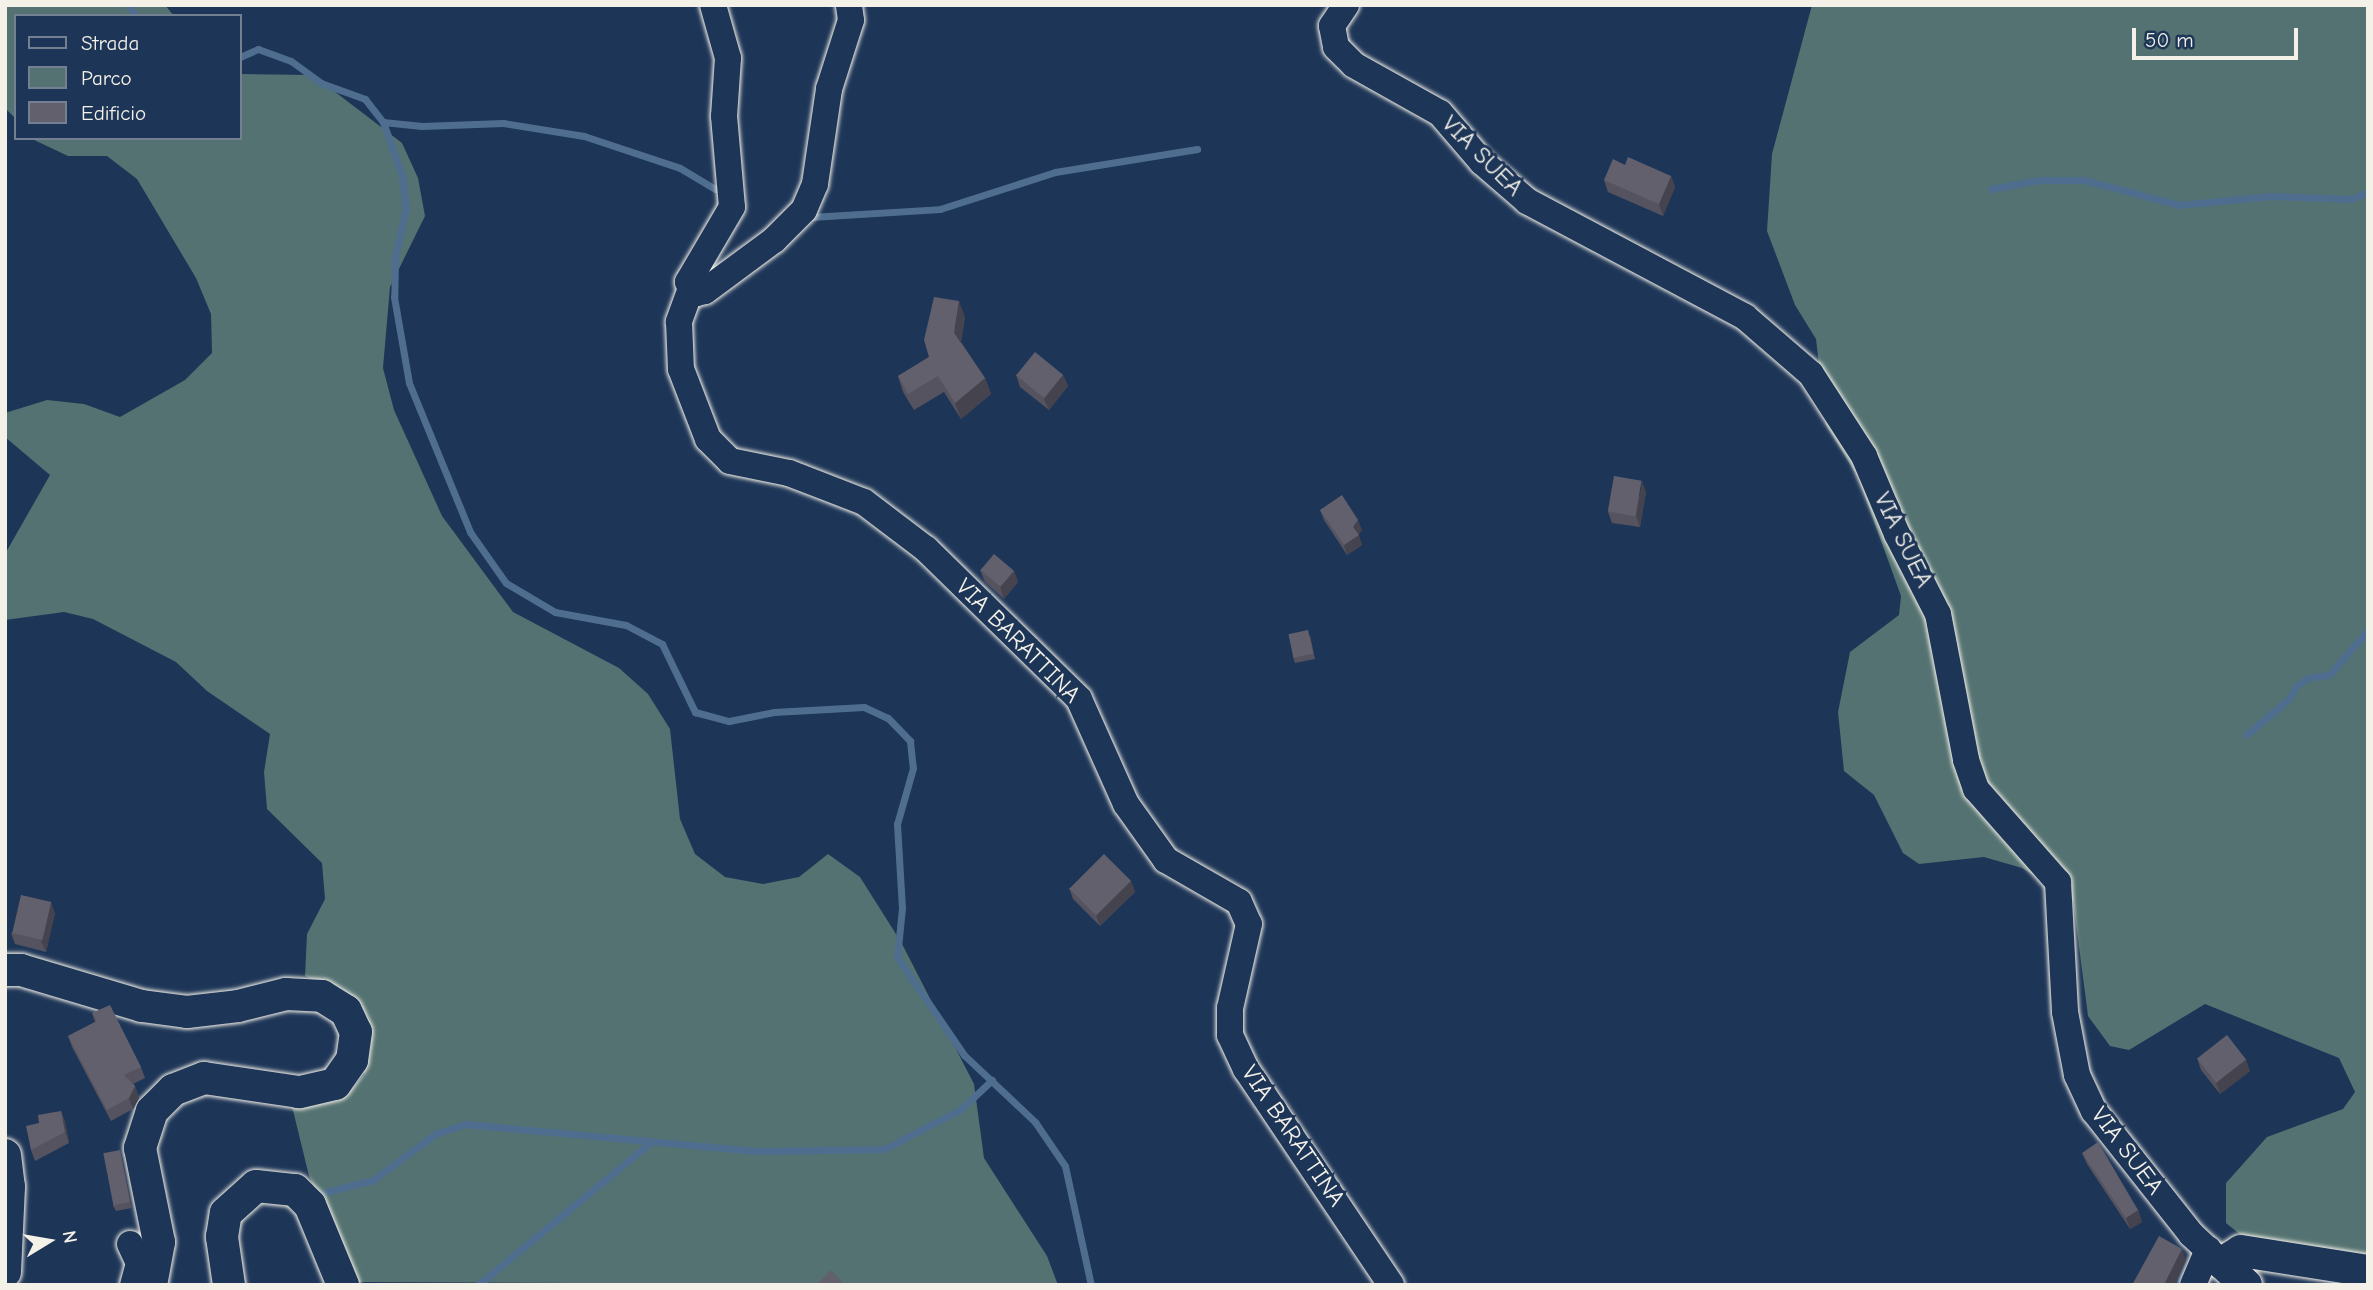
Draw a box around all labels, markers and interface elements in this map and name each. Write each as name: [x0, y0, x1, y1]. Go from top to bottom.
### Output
legend: [14, 14, 242, 140]
scale bar: [2135, 14, 2301, 58]
text: 50 m: [2145, 28, 2194, 52]
text: Strada: [81, 31, 139, 55]
text: Parco: [81, 66, 132, 90]
text: Edificio: [81, 101, 146, 125]
street label: VIA SUEA: [1436, 110, 1528, 202]
street label: VIA SUEA: [1868, 488, 1938, 592]
street label: VIA BARATTINA: [950, 573, 1086, 709]
street label: VIA BARATTINA: [1235, 1060, 1351, 1212]
street label: VIA SUEA: [2085, 1101, 2169, 1201]
north arrow: [14, 1206, 84, 1276]
text: N: [58, 1229, 82, 1245]

